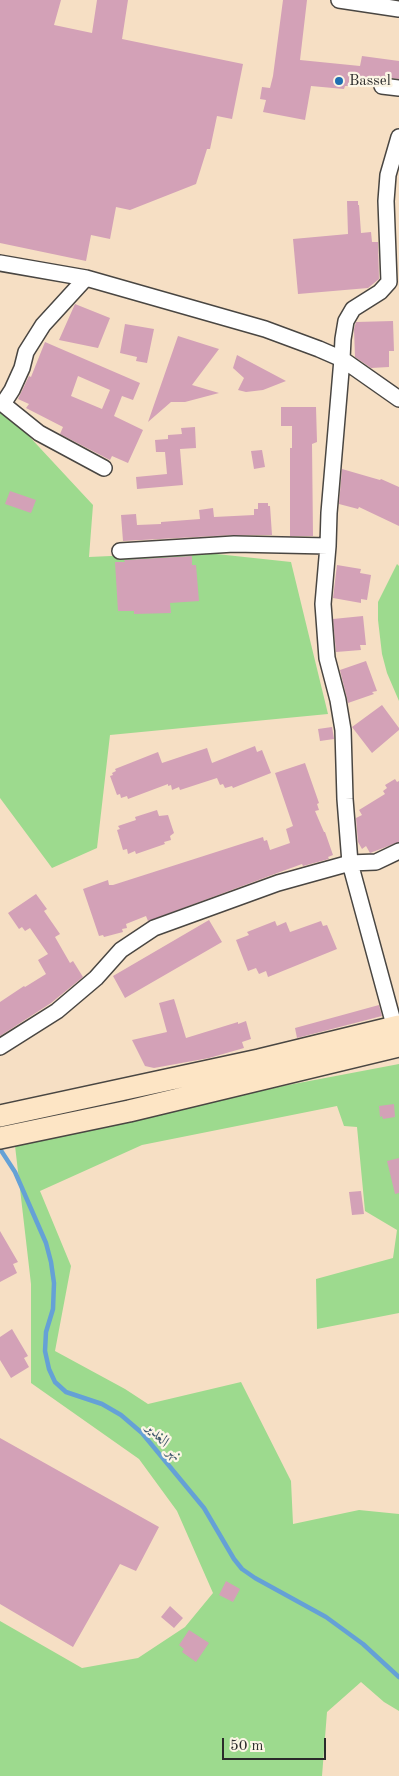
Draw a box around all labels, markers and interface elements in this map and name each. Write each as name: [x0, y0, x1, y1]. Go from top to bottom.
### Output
place label: Bassel: [349, 72, 391, 90]
marker: Bassel: [333, 75, 345, 87]
water label: نهر الغدير: [142, 1419, 186, 1465]
scale bar: [224, 1728, 328, 1760]
text: 50 m: [230, 1739, 264, 1754]

